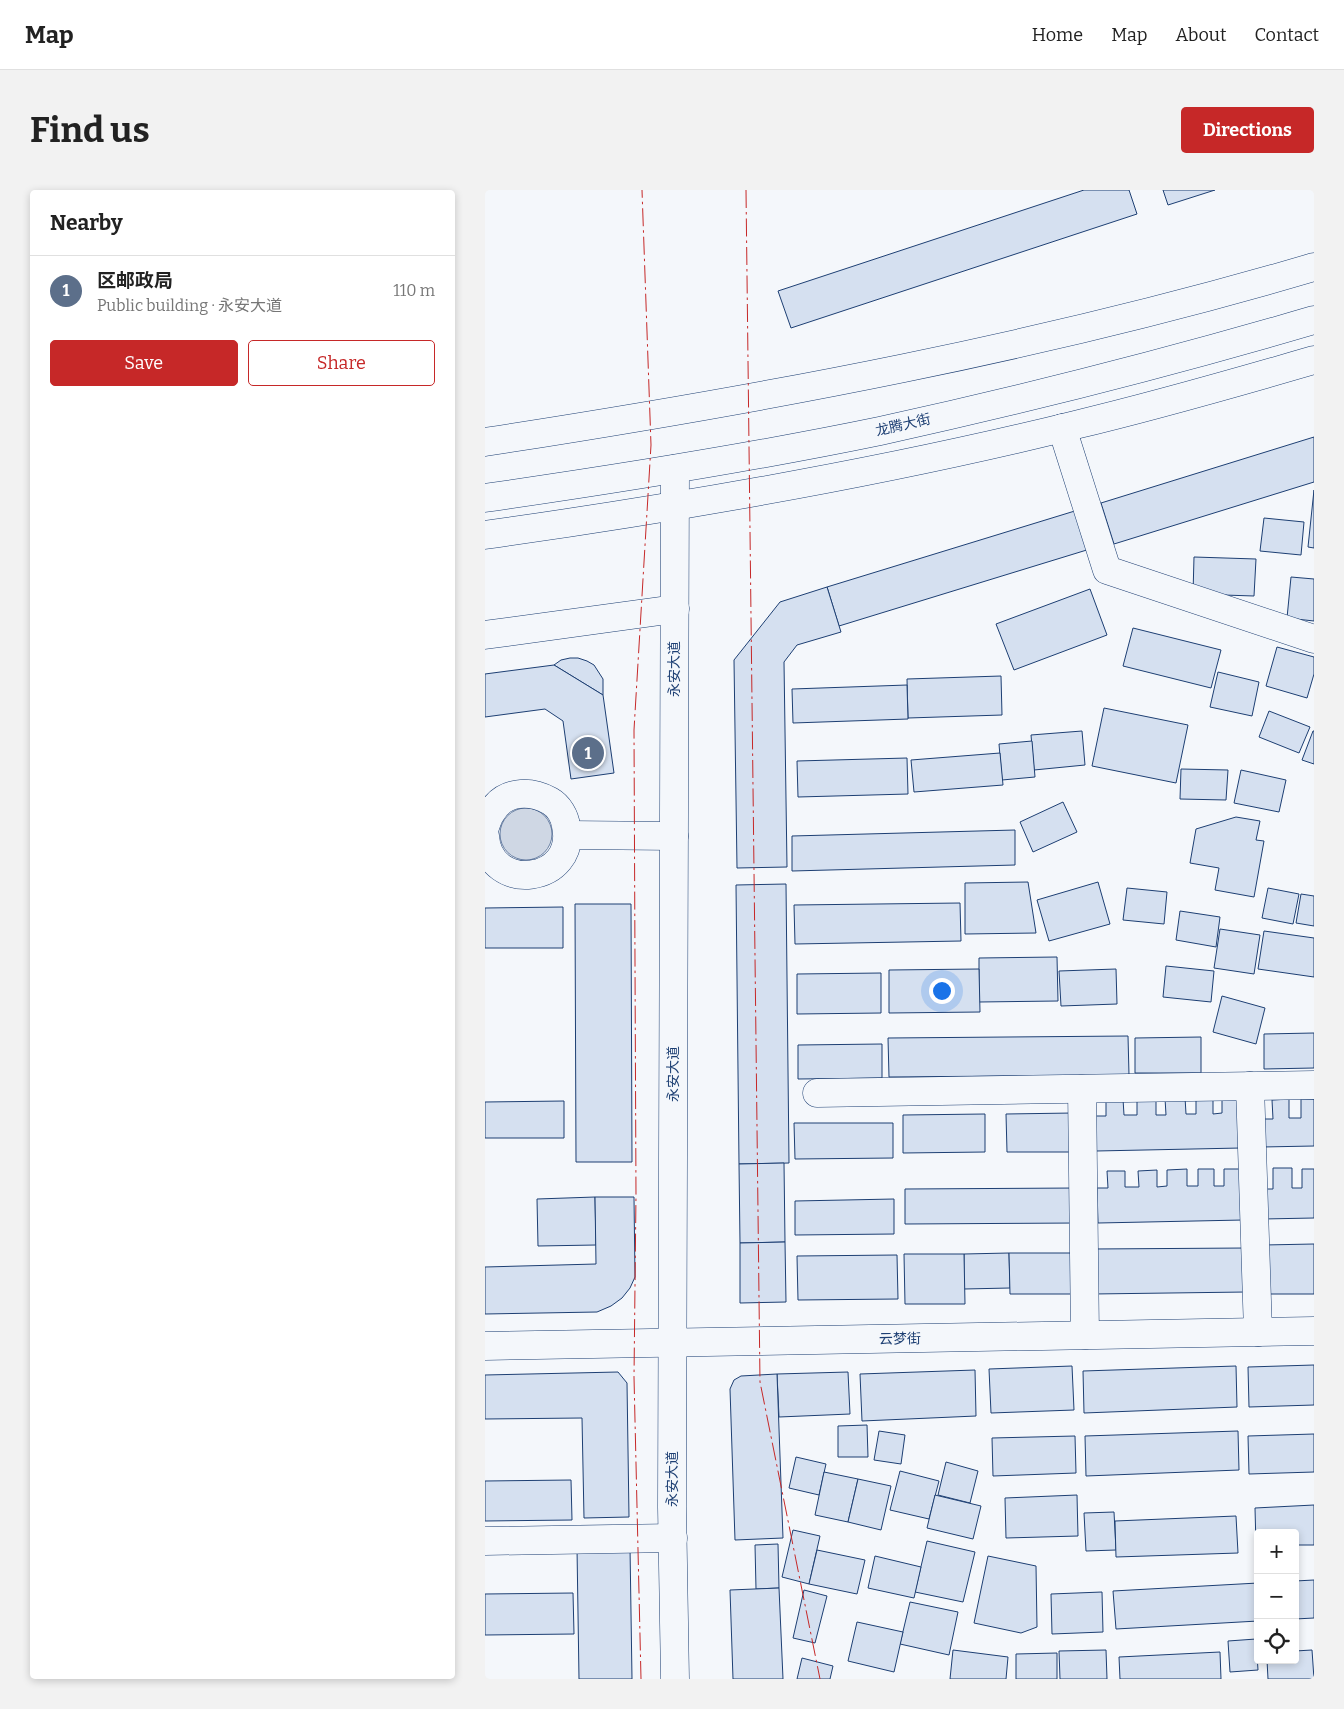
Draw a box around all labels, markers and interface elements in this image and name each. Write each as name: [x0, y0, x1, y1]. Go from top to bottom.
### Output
text: Map: [25, 21, 74, 49]
text: Home: [1032, 24, 1083, 46]
text: Map: [1111, 24, 1147, 46]
text: About: [1175, 24, 1226, 46]
text: Contact: [1254, 24, 1319, 46]
button: Directions: [1181, 107, 1314, 153]
text: Find us: [30, 109, 150, 151]
text: Nearby: [50, 210, 123, 236]
text: 区邮政局: [97, 269, 173, 292]
text: 1: [63, 281, 69, 300]
text: 110 m: [393, 281, 435, 300]
text: Public building · 永安大道: [97, 296, 282, 315]
button: Save: [50, 340, 238, 386]
button: Share: [248, 340, 435, 386]
street label: 龙腾大街: [874, 410, 932, 440]
street label: 永安大道: [666, 641, 683, 697]
pin: 1: [572, 734, 604, 772]
your location: [929, 978, 955, 1004]
street label: 永安大道: [665, 1046, 682, 1102]
street label: 云梦街: [879, 1330, 921, 1348]
street label: 永安大道: [664, 1451, 681, 1507]
map controls: [1254, 1529, 1299, 1664]
button: +: [1254, 1529, 1299, 1574]
button: −: [1254, 1574, 1299, 1619]
button: locate: [1254, 1619, 1299, 1664]

